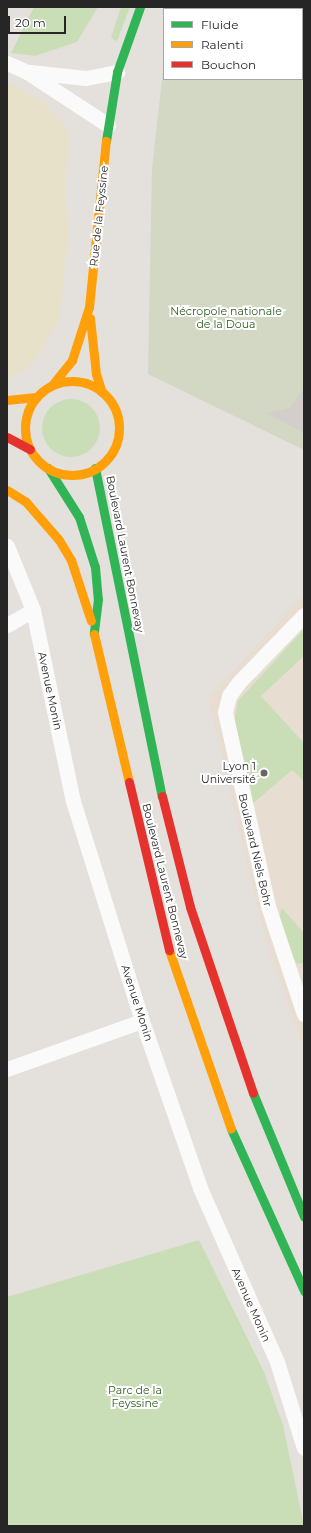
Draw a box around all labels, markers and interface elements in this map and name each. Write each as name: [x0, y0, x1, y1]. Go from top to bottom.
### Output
scale bar: [10, 8, 68, 34]
legend: [163, 8, 303, 80]
text: 20 m: [15, 15, 46, 30]
text: Fluide: [201, 17, 239, 32]
text: Ralenti: [201, 37, 243, 52]
text: Bouchon: [201, 57, 256, 72]
street label: Rue de la Feyssine: [87, 165, 111, 267]
park label: Nécropole nationale de la Doua: [170, 305, 282, 331]
street label: Boulevard Laurent Bonnevay: [103, 474, 147, 634]
street label: Avenue Monin: [35, 651, 65, 731]
place label: Lyon 1 Université: [201, 760, 256, 786]
marker: Lyon 1 Université: [259, 768, 269, 778]
street label: Boulevard Niels Bohr: [236, 792, 274, 908]
street label: Boulevard Laurent Bonnevay: [139, 802, 191, 960]
street label: Avenue Monin: [118, 963, 156, 1043]
street label: Avenue Monin: [229, 1266, 273, 1344]
park label: Parc de la Feyssine: [108, 1384, 162, 1410]

